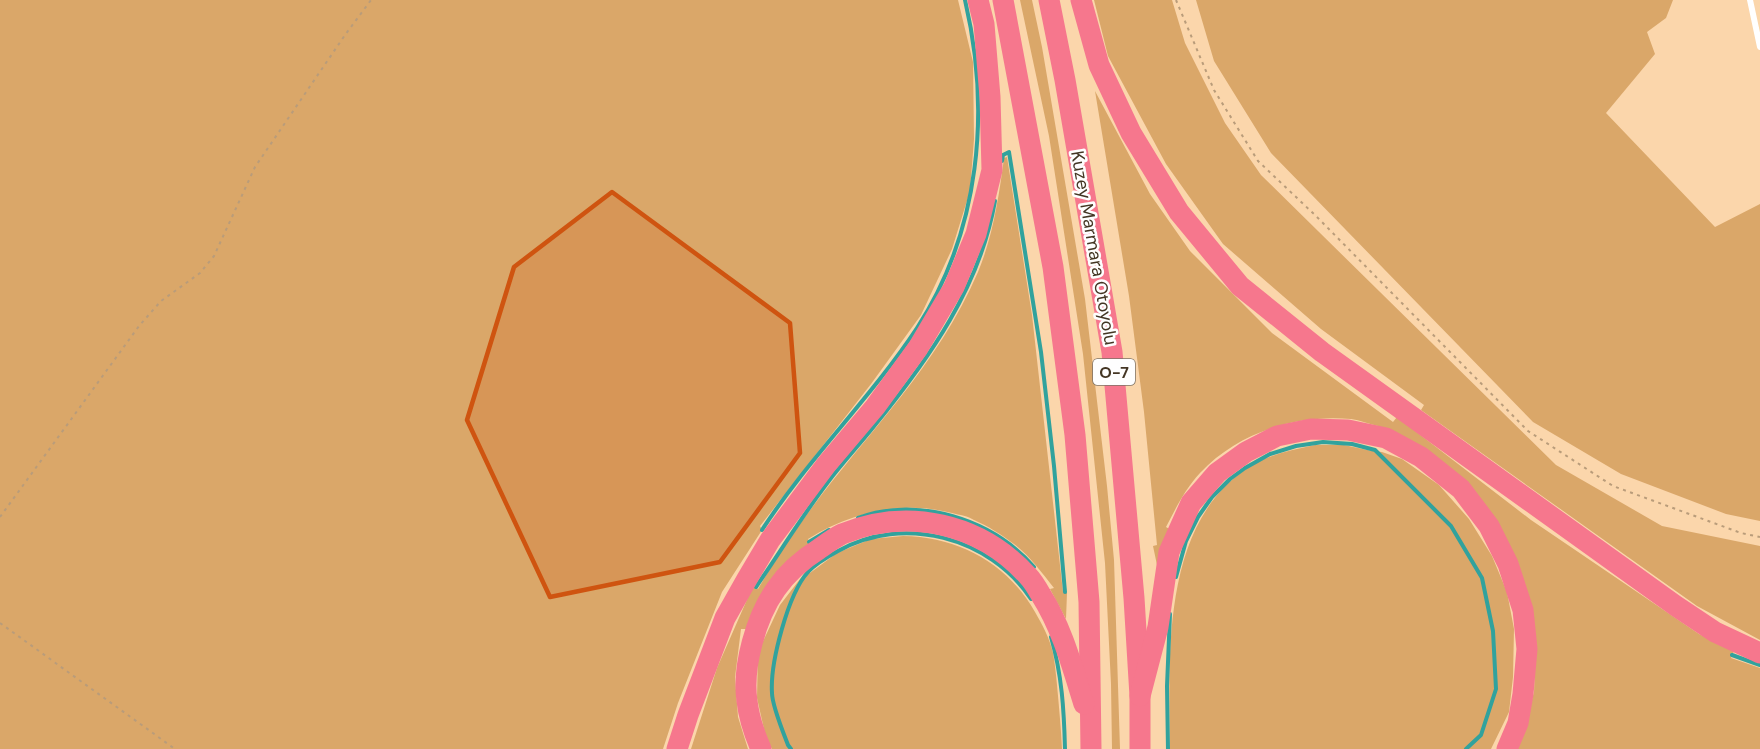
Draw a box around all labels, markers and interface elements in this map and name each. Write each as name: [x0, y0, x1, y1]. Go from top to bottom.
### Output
street label: Kuzey Marmara Otoyolu: [1065, 149, 1123, 347]
road number: O-7: [1093, 359, 1135, 385]

